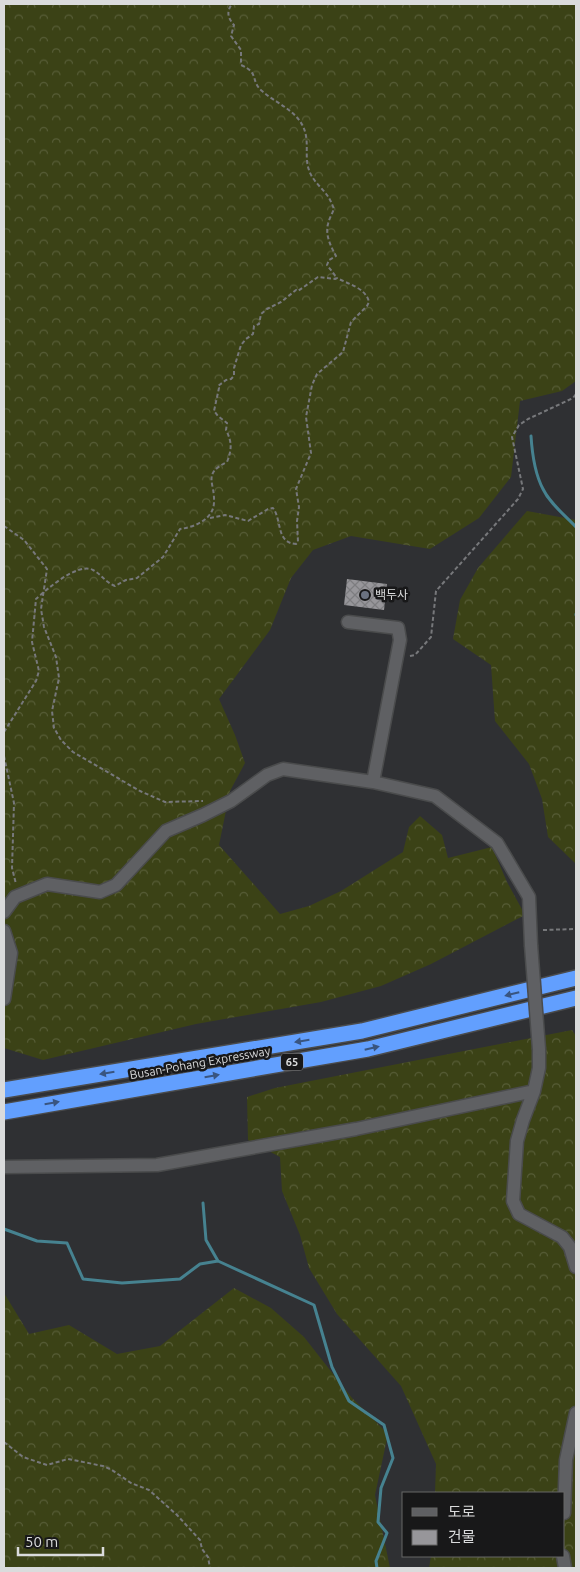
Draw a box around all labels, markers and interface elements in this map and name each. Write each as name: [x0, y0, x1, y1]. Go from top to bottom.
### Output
place label: 백두사: [375, 588, 408, 601]
marker: 백두사: [359, 589, 371, 601]
one-way arrow: [504, 990, 519, 998]
one-way arrow: [294, 1038, 310, 1046]
street label: Busan-Pohang Expressway: [129, 1044, 271, 1081]
one-way arrow: [365, 1044, 380, 1052]
road number: 65: [281, 1054, 303, 1070]
one-way arrow: [99, 1069, 115, 1077]
one-way arrow: [204, 1072, 220, 1080]
one-way arrow: [44, 1099, 60, 1107]
legend: [402, 1492, 565, 1557]
text: 도로: [448, 1503, 476, 1520]
scale bar: [18, 1524, 102, 1556]
text: 건물: [448, 1528, 476, 1545]
text: 50 m: [25, 1533, 58, 1550]

